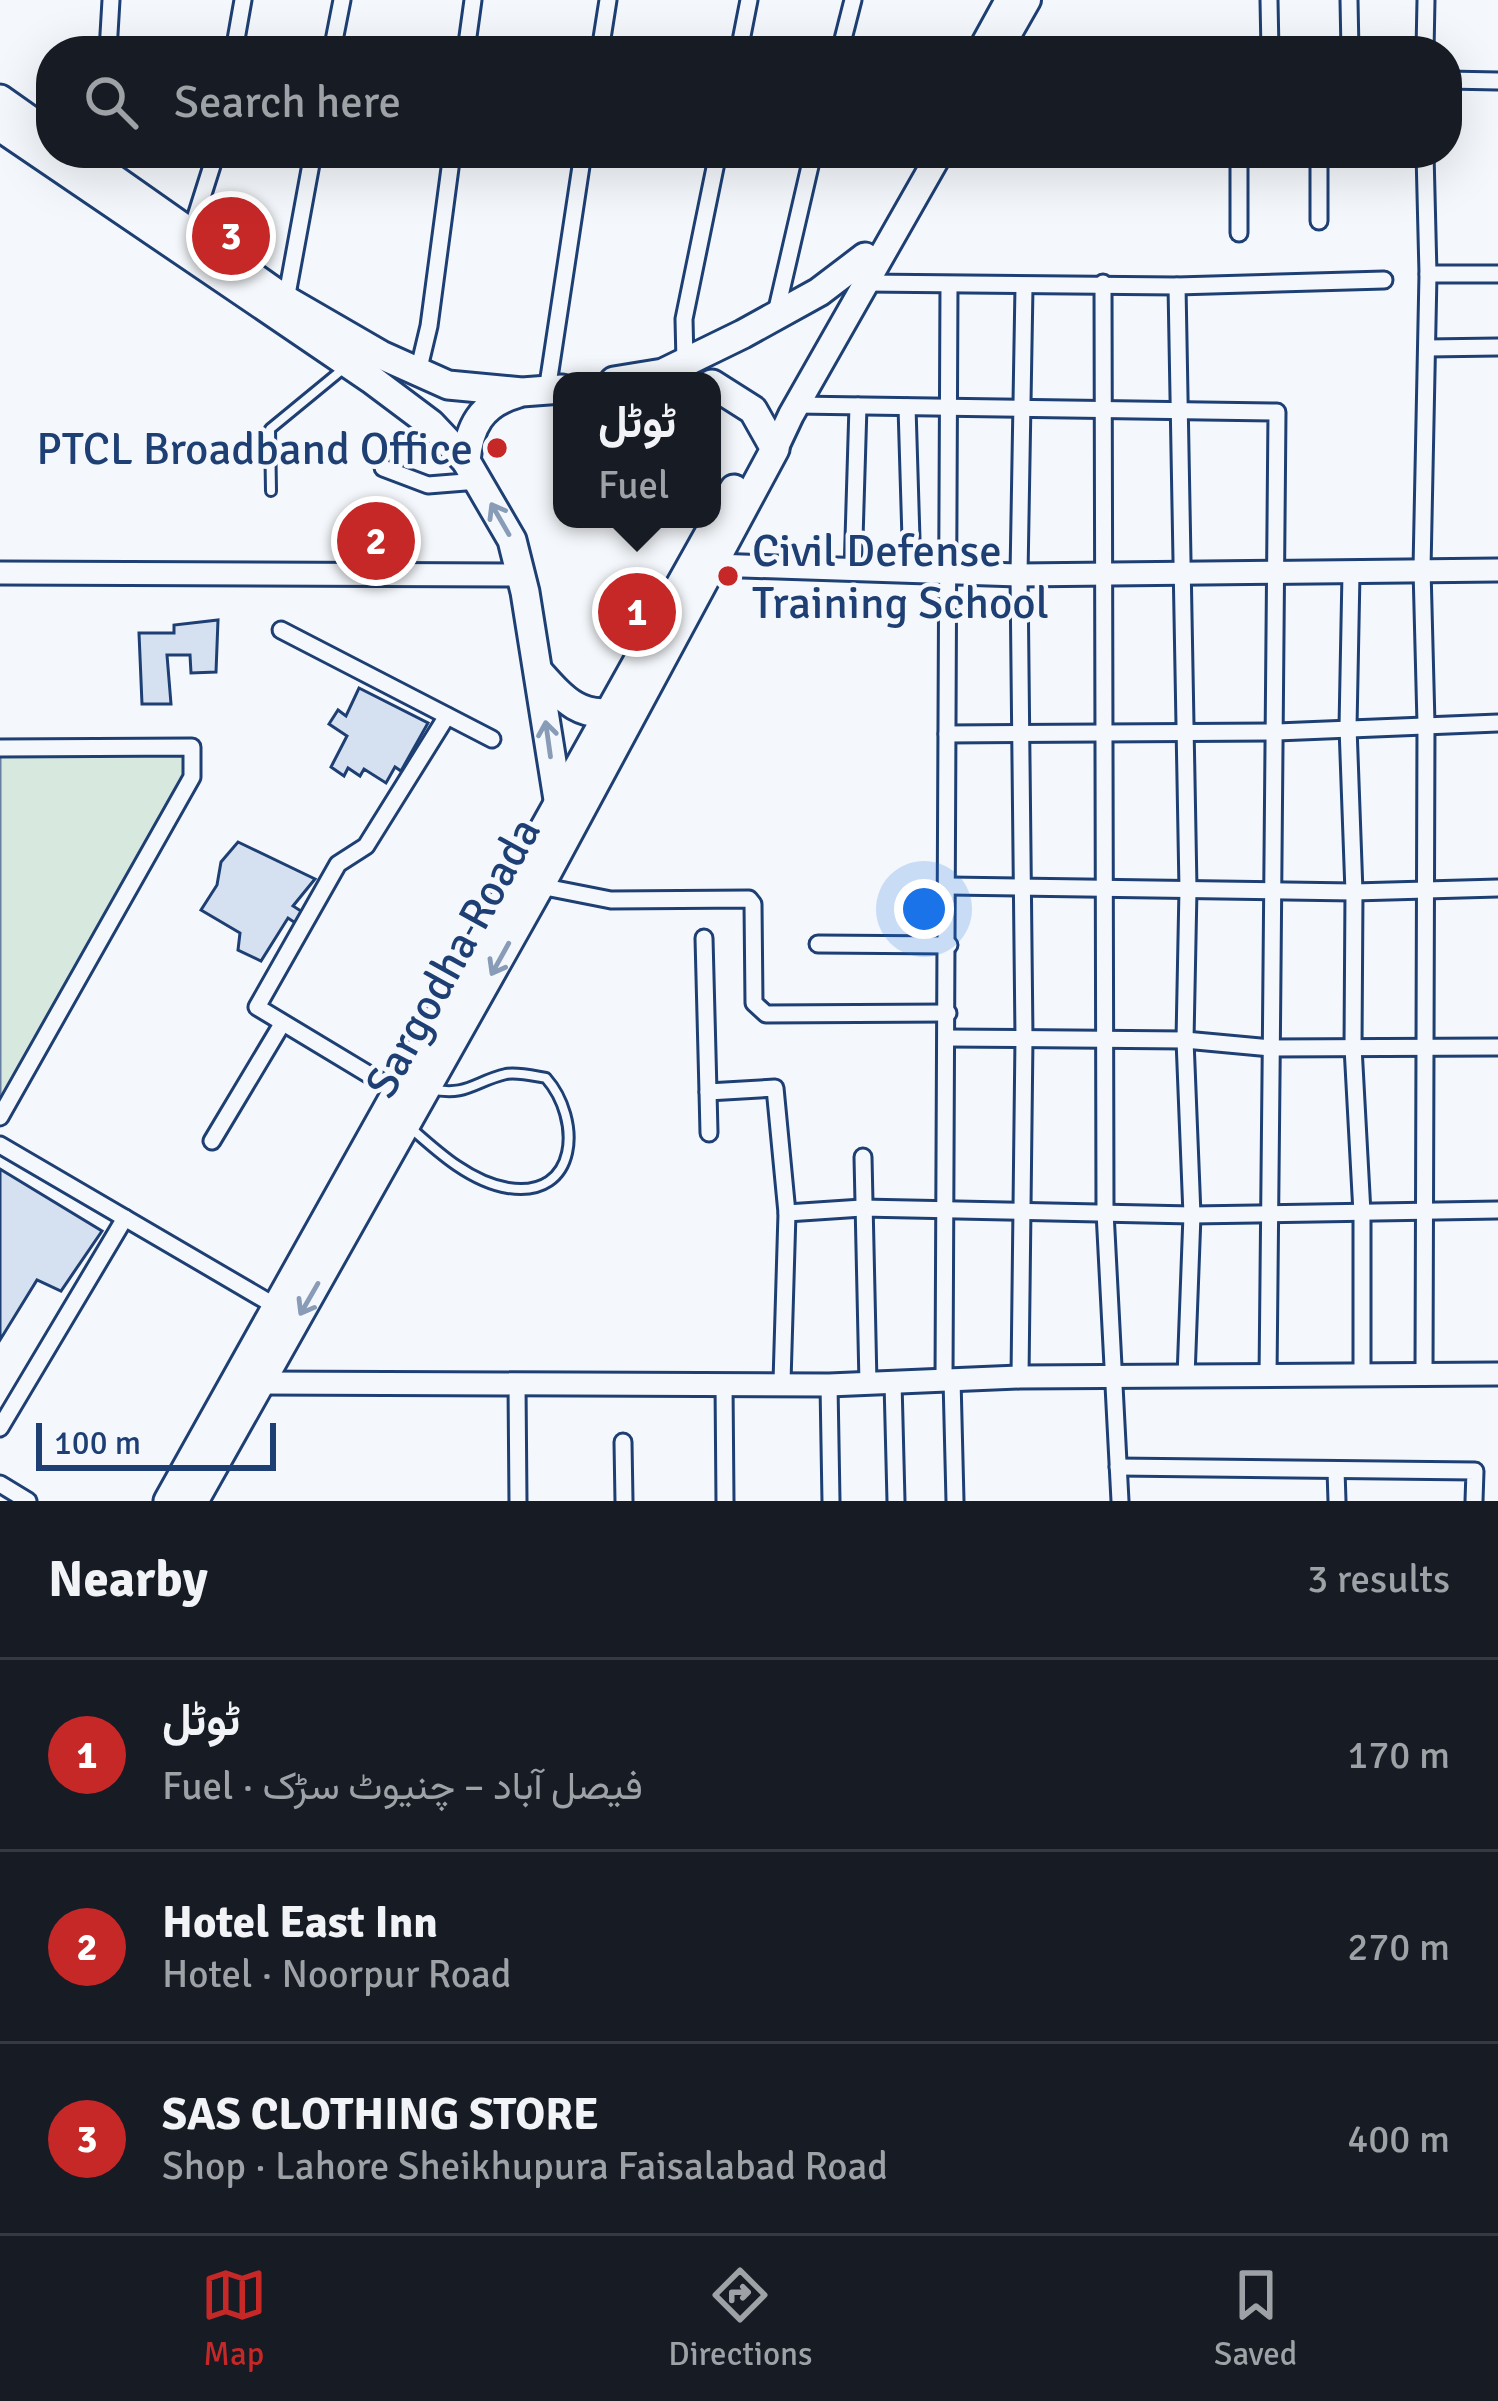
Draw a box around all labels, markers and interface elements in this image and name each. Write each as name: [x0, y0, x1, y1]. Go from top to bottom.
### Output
search box: [36, 36, 1462, 168]
icon: search: [78, 69, 144, 135]
text: Search here: [174, 75, 401, 130]
pin: 3: [192, 191, 270, 281]
popup: [553, 372, 721, 528]
text: ٹوٹل: [598, 395, 676, 450]
place label: PTCL Broadband Office: [36, 422, 473, 477]
marker: PTCL Broadband Office: [484, 435, 510, 461]
text: Fuel: [598, 461, 669, 509]
pin: 2: [337, 496, 415, 586]
one-way arrow: [487, 502, 511, 537]
place label: Civil Defense Training School: [752, 524, 1049, 631]
marker: Civil Defense Training School: [715, 563, 741, 589]
pin: 1: [598, 567, 676, 657]
one-way arrow: [536, 720, 559, 759]
street label: Sargodha Roada: [354, 808, 553, 1107]
your location: [894, 879, 954, 939]
one-way arrow: [488, 940, 511, 975]
one-way arrow: [297, 1280, 320, 1315]
scale bar: [36, 1417, 276, 1470]
text: 100 m: [54, 1423, 141, 1464]
text: Nearby: [48, 1548, 208, 1611]
text: 3 results: [1307, 1555, 1450, 1603]
text: ٹوٹل: [162, 1693, 240, 1748]
text: 1: [76, 1731, 98, 1779]
text: 170 m: [1347, 1731, 1450, 1779]
text: Fuel · فیصل آباد – چنیوٹ سڑک: [162, 1762, 643, 1810]
text: Hotel East Inn: [162, 1895, 438, 1950]
text: 2: [76, 1923, 98, 1971]
text: 270 m: [1347, 1923, 1450, 1971]
text: Hotel · Noorpur Road: [162, 1950, 511, 1998]
text: SAS CLOTHING STORE: [162, 2087, 599, 2142]
text: 3: [76, 2115, 98, 2163]
text: 400 m: [1347, 2115, 1450, 2163]
text: Shop · Lahore Sheikhupura Faisalabad Road: [162, 2142, 888, 2190]
tab: Map: [201, 2262, 267, 2375]
tab: Directions: [668, 2262, 813, 2375]
tab: Saved: [1214, 2262, 1297, 2375]

